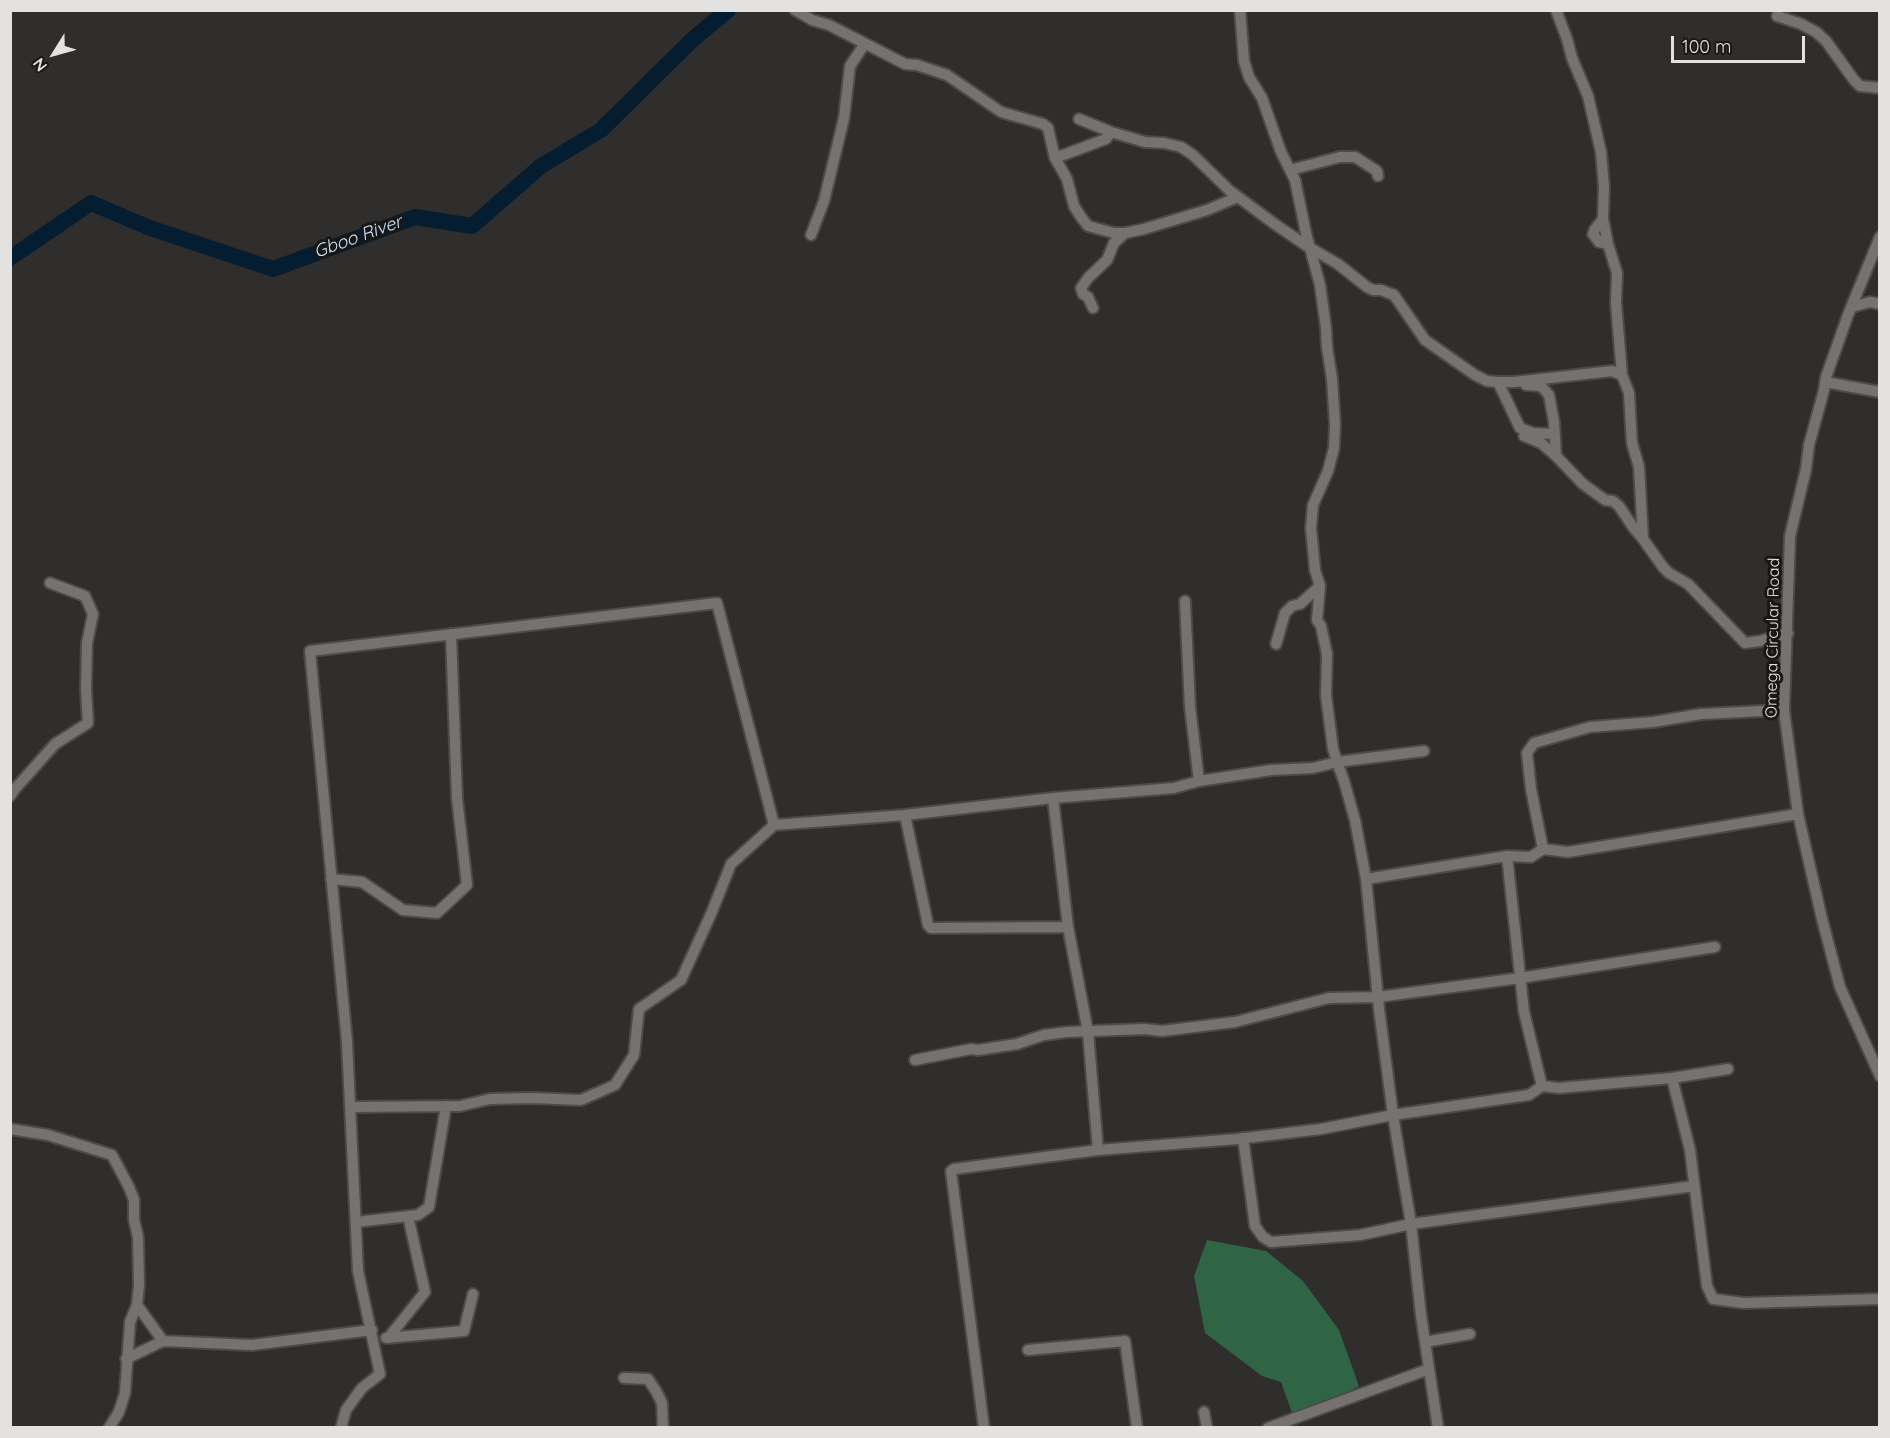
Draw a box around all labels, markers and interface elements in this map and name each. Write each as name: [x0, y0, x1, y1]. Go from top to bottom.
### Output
north arrow: [24, 24, 84, 84]
scale bar: [1674, 24, 1808, 62]
text: 100 m: [1682, 35, 1731, 58]
text: N: [28, 54, 51, 76]
water label: Gboo River: [311, 211, 405, 263]
street label: Omega Circular Road: [1762, 558, 1784, 718]

